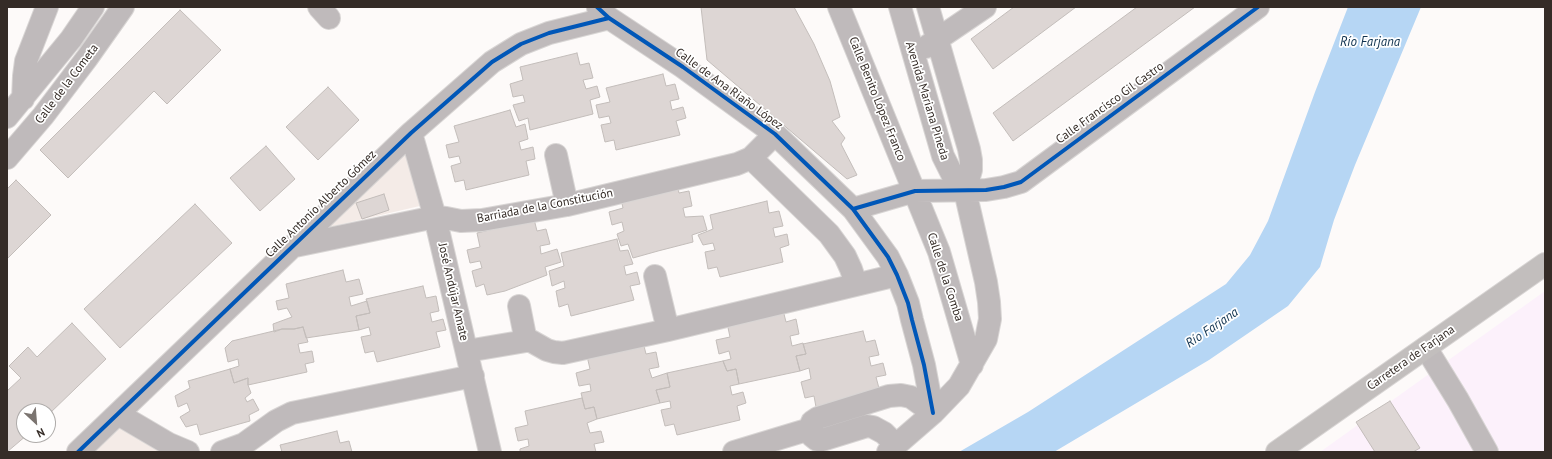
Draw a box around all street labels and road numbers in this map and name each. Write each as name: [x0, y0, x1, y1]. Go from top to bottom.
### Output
street label: Calle Benito López Franco: [845, 35, 909, 163]
street label: Avenida Mariana Pineda: [902, 40, 952, 162]
street label: Calle de la Cometa: [32, 41, 102, 127]
street label: Calle de Ana Riaño López: [672, 45, 786, 133]
street label: Calle Francisco Gil Castro: [1053, 59, 1167, 147]
street label: Calle Antonio Alberto Gómez: [263, 147, 379, 261]
street label: Barriada de la Constitución: [476, 186, 614, 226]
street label: Calle de la Comba: [924, 231, 966, 323]
street label: José Andújar Amate: [435, 242, 471, 342]
street label: Carretera de Farjana: [1364, 322, 1458, 394]

